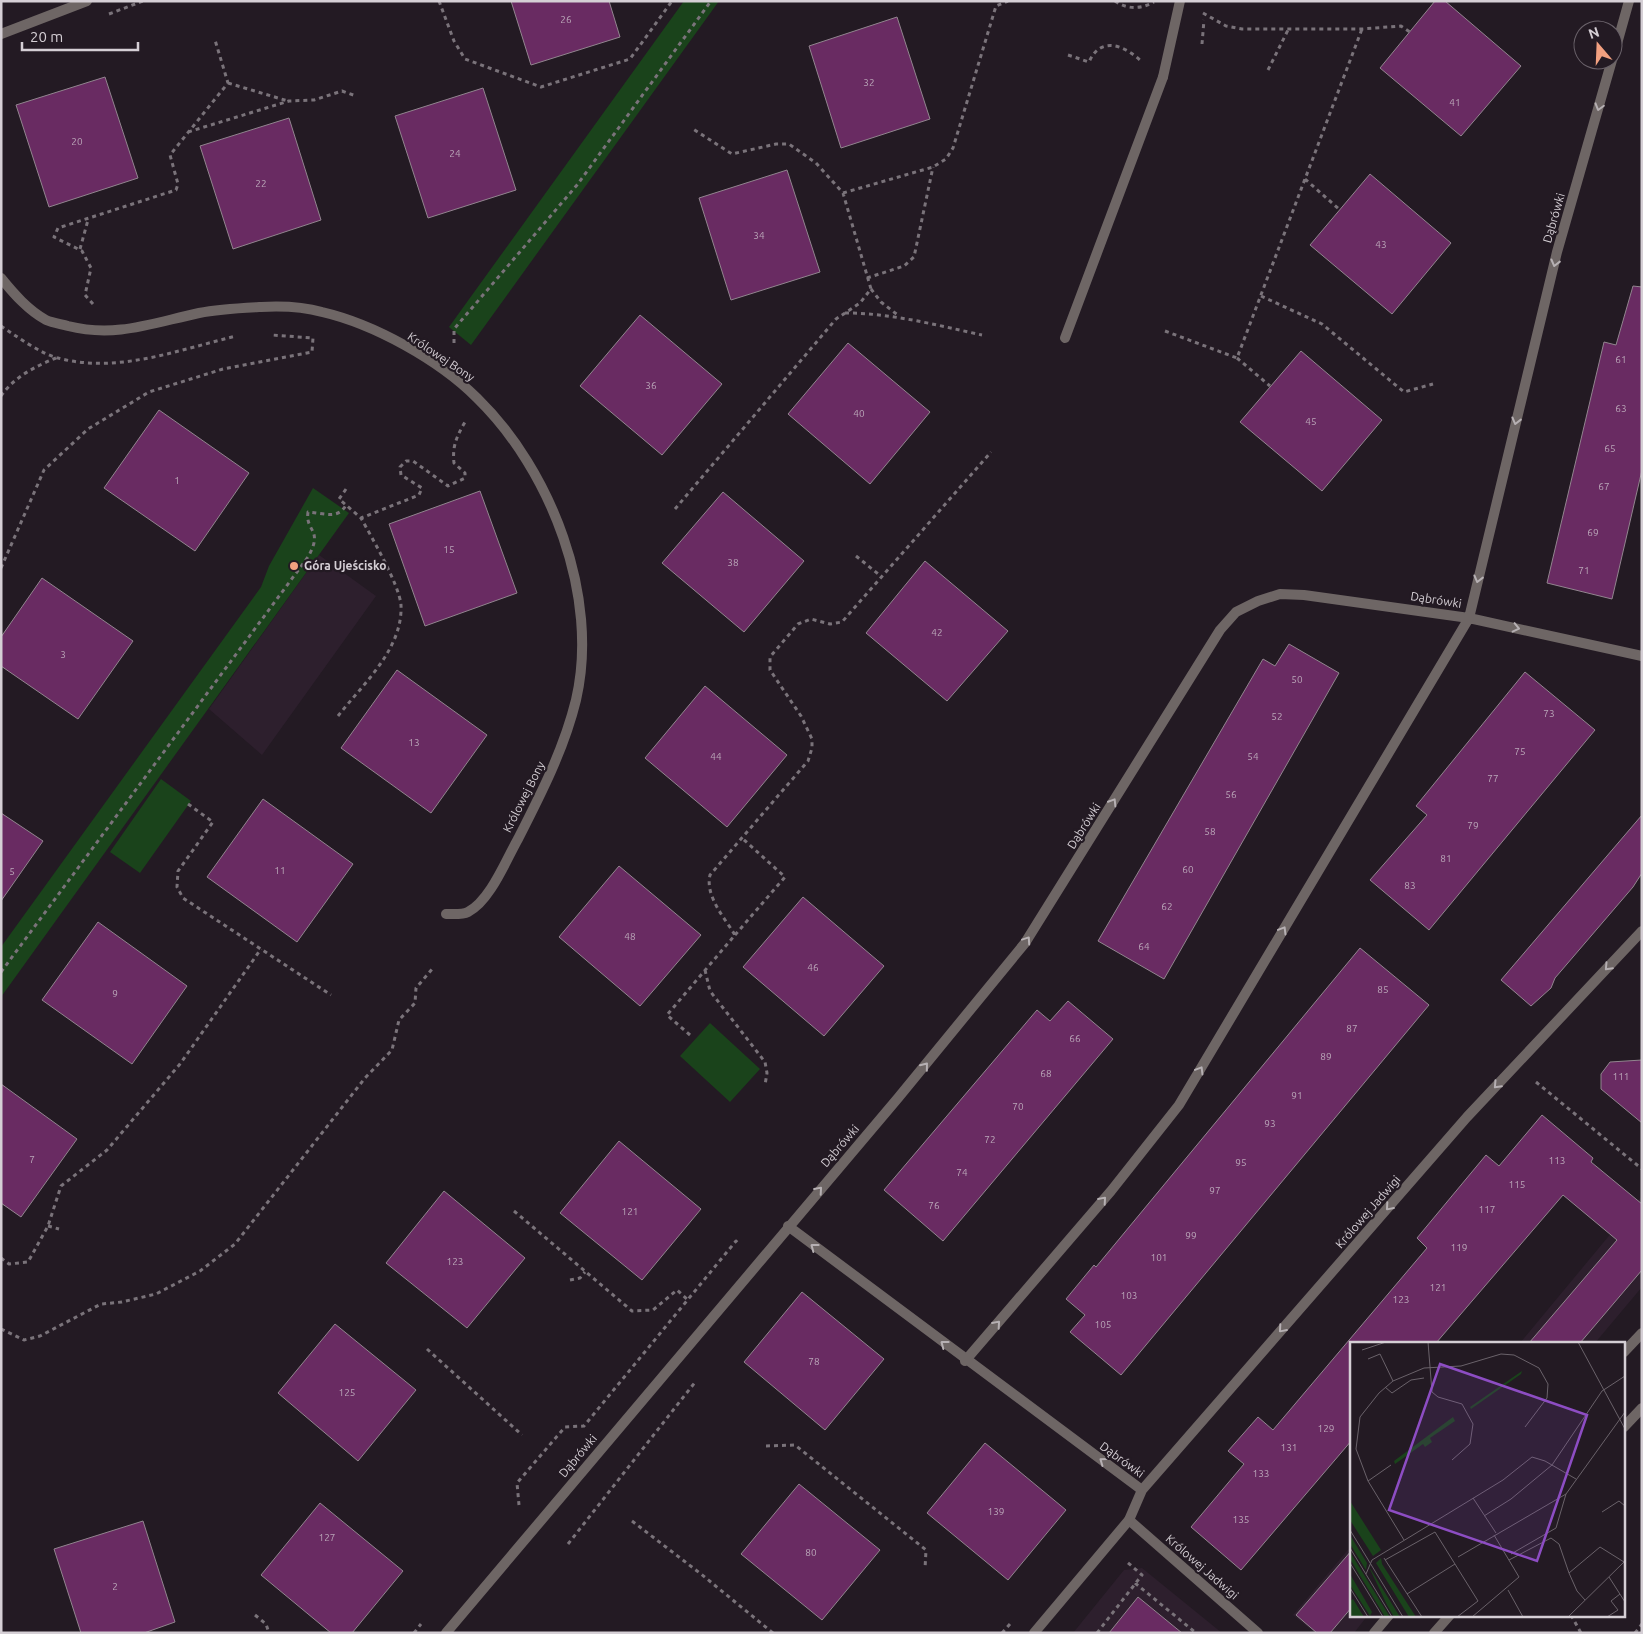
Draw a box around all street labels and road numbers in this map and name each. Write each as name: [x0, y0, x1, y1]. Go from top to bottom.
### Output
street label: Dąbrówki: [1540, 191, 1567, 244]
street label: Królowej Bony: [405, 329, 477, 384]
street label: Dąbrówki: [1410, 589, 1463, 610]
street label: Królowej Bony: [500, 759, 547, 834]
street label: Dąbrówki: [1064, 800, 1103, 851]
street label: Dąbrówki: [818, 1122, 861, 1169]
street label: Królowej Jadwigi: [1333, 1173, 1403, 1251]
street label: Dąbrówki: [556, 1432, 599, 1480]
street label: Dąbrówki: [1098, 1439, 1147, 1480]
street label: Królowej Jadwigi: [1163, 1532, 1241, 1602]

